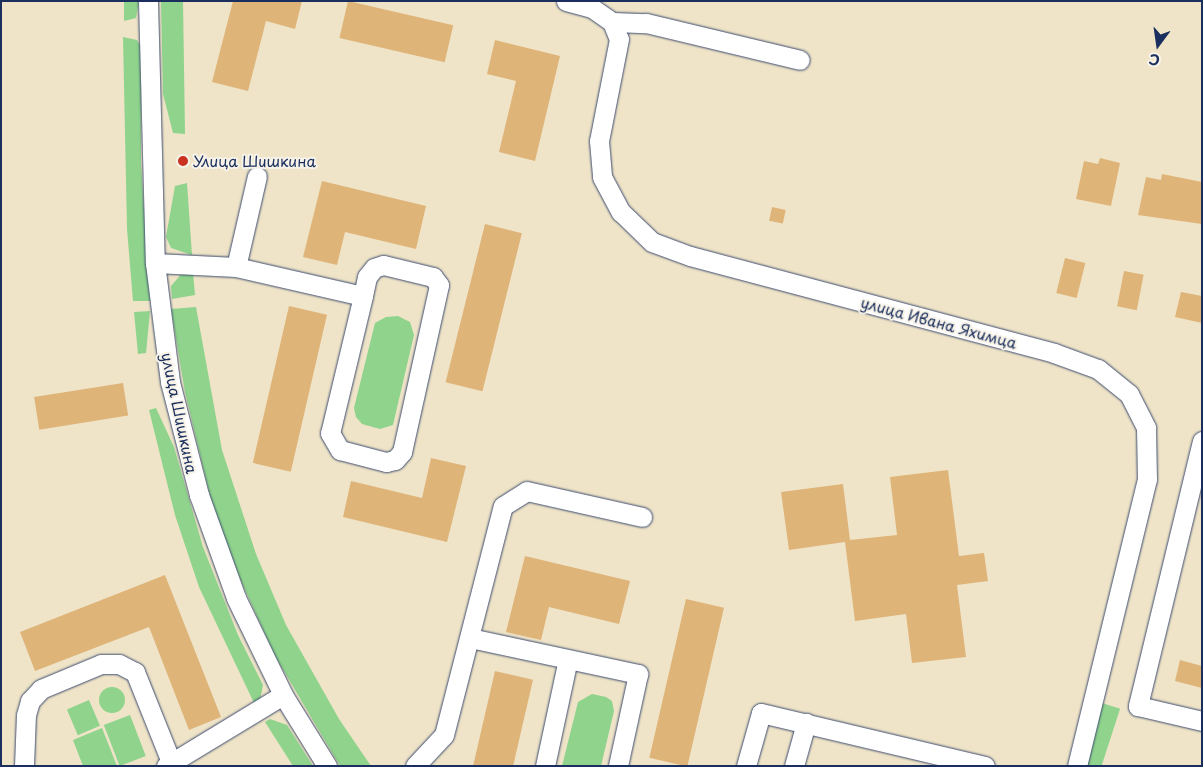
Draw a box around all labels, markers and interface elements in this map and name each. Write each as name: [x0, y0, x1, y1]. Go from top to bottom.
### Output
north arrow: [1133, 20, 1183, 70]
text: С: [1147, 49, 1162, 72]
place label: Улица Шишкина: [193, 152, 316, 170]
marker: Улица Шишкина: [177, 155, 189, 167]
street label: улица Ивана Яхимца: [858, 292, 1020, 352]
street label: улица Шишкина: [158, 351, 202, 475]

